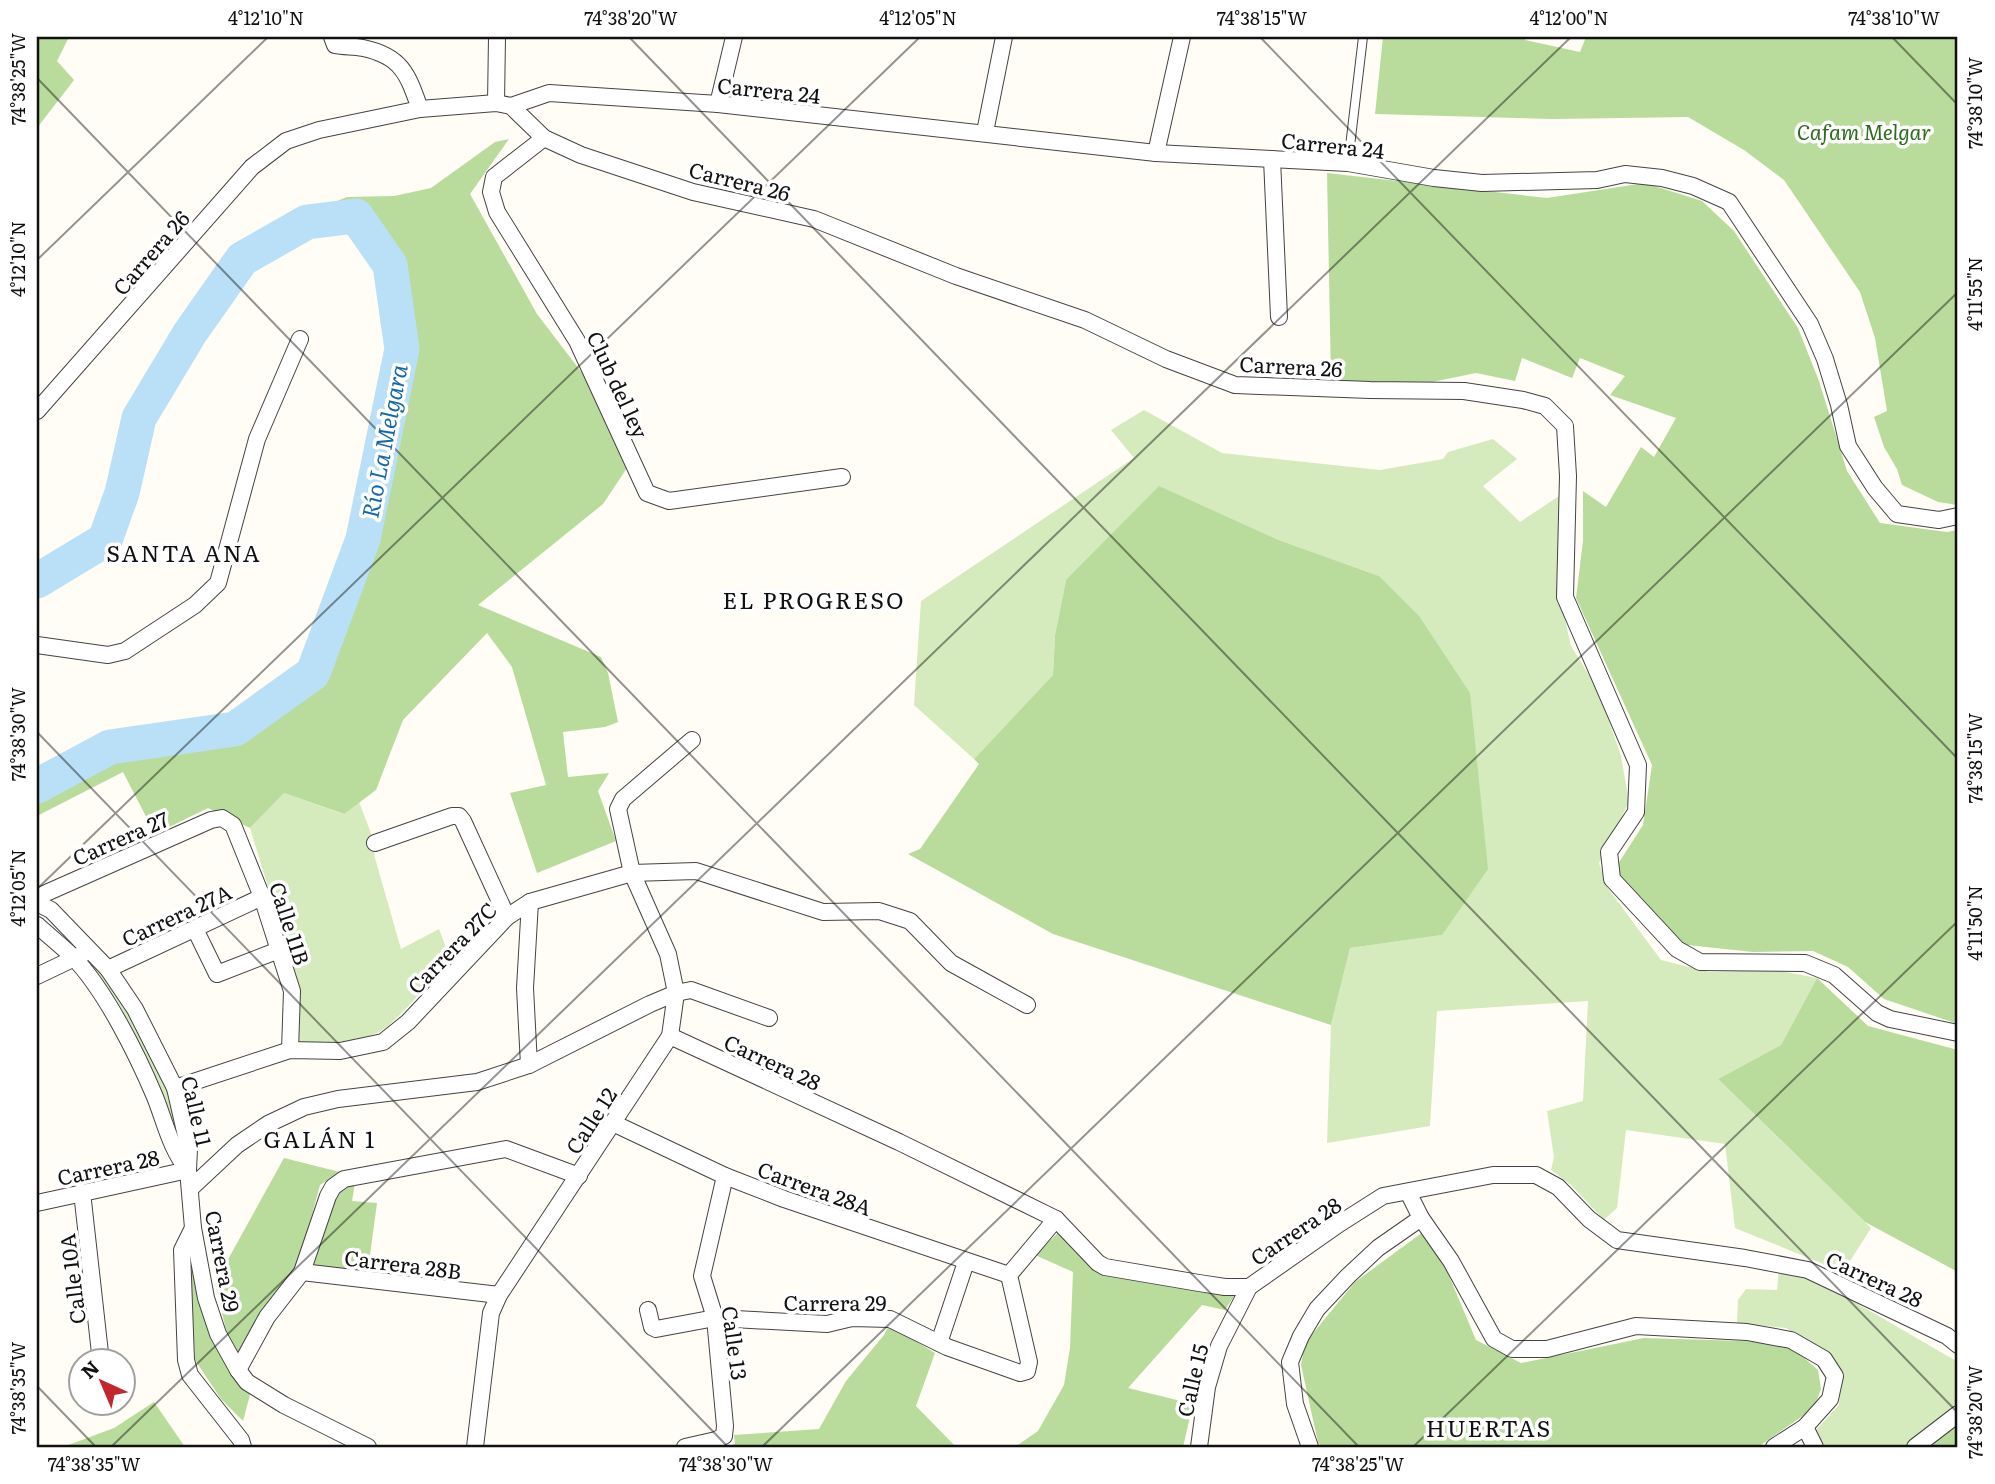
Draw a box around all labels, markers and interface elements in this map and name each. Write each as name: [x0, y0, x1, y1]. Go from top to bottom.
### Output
text: 4°12'10"N: [228, 4, 304, 31]
text: 74°38'20"W: [584, 4, 678, 31]
text: 4°12'05"N: [879, 4, 957, 31]
text: 74°38'15"W: [1217, 4, 1308, 31]
text: 4°12'00"N: [1530, 4, 1608, 31]
text: 74°38'10"W: [1848, 4, 1940, 31]
text: 74°38'25"W: [4, 33, 31, 125]
text: 74°38'10"W: [1961, 57, 1988, 149]
street label: Carrera 24: [716, 68, 823, 110]
park label: Cafam Melgar: [1797, 115, 1932, 146]
street label: Carrera 24: [1280, 123, 1387, 165]
street label: Carrera 26: [686, 152, 794, 208]
street label: Carrera 26: [104, 203, 196, 301]
text: 4°12'10"N: [4, 221, 31, 297]
text: 4°11'55"N: [1961, 257, 1988, 331]
street label: Club del ley: [581, 325, 658, 443]
street label: Carrera 26: [1239, 347, 1343, 383]
water label: Río La Melgara: [351, 361, 415, 521]
district label: SANTA ANA: [106, 535, 262, 569]
district label: EL PROGRESO: [723, 582, 905, 616]
text: 74°38'30"W: [4, 687, 31, 781]
text: 74°38'15"W: [1961, 712, 1988, 803]
street label: Carrera 27: [67, 802, 173, 872]
text: 4°12'05"N: [4, 849, 31, 927]
street label: Carrera 27A: [116, 875, 236, 953]
street label: Calle 11B: [263, 877, 319, 969]
text: 4°11'50"N: [1961, 885, 1988, 961]
street label: Carrera 27C: [399, 894, 503, 1000]
street label: Carrera 28: [720, 1025, 826, 1097]
street label: Calle 11: [175, 1073, 221, 1150]
street label: Calle 12: [557, 1081, 623, 1159]
district label: GALÁN 1: [264, 1121, 376, 1155]
street label: Carrera 28: [54, 1140, 162, 1192]
street label: Carrera 28A: [754, 1152, 877, 1222]
street label: Carrera 28: [1243, 1188, 1347, 1272]
street label: Carrera 29: [199, 1207, 249, 1315]
street label: Calle 10A: [50, 1231, 92, 1326]
street label: Carrera 28B: [343, 1240, 463, 1286]
street label: Carrera 28: [1822, 1242, 1928, 1314]
street label: Carrera 29: [783, 1286, 887, 1317]
street label: Calle 13: [715, 1304, 757, 1382]
street label: Calle 15: [1168, 1340, 1214, 1420]
text: 74°38'35"W: [4, 1341, 31, 1434]
north arrow: [66, 1348, 136, 1418]
text: N: [74, 1353, 105, 1385]
text: 74°38'20"W: [1961, 1365, 1988, 1459]
district label: HUERTAS: [1426, 1410, 1552, 1444]
text: 74°38'35"W: [48, 1450, 141, 1477]
text: 74°38'30"W: [679, 1450, 773, 1477]
text: 74°38'25"W: [1312, 1450, 1404, 1477]

